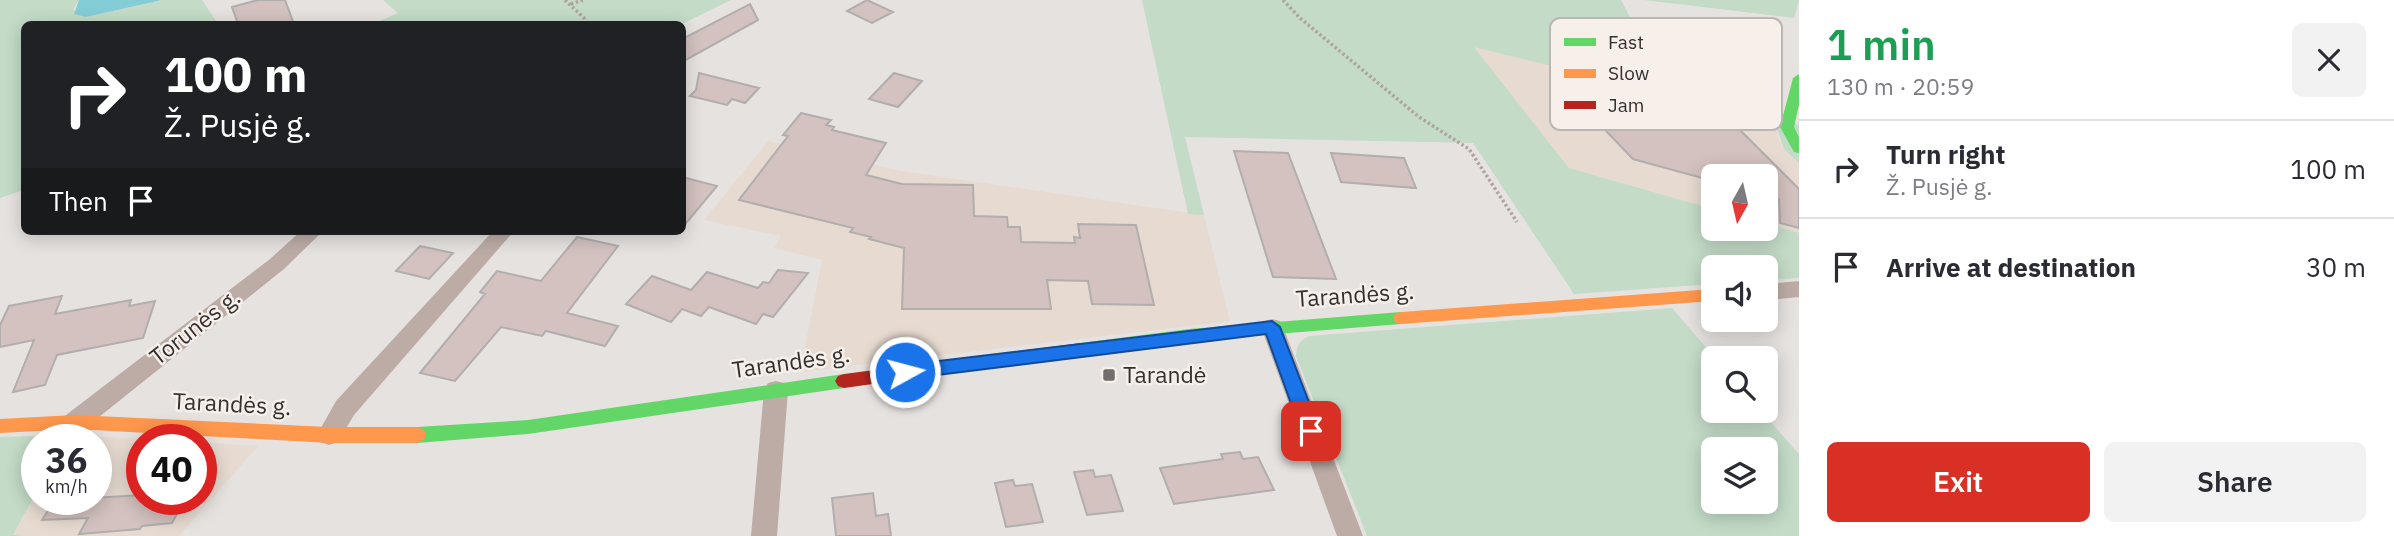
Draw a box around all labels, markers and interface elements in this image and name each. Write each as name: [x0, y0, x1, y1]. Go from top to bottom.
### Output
text: 1 min: [1827, 17, 1936, 72]
legend: [1550, 18, 1782, 130]
button: close: [2292, 23, 2366, 97]
text: Fast: [1608, 30, 1644, 54]
text: 100 m: [164, 42, 308, 105]
icon: right: [49, 49, 140, 140]
text: Slow: [1608, 61, 1649, 85]
text: 130 m · 20:59: [1827, 71, 1974, 101]
text: Jam: [1608, 93, 1644, 117]
text: Ž. Pusjė g.: [164, 104, 312, 146]
text: Turn right: [1886, 137, 2005, 171]
icon: right: [1827, 150, 1865, 188]
text: 100 m: [2290, 152, 2366, 186]
north arrow: [1701, 164, 1778, 242]
map controls: [1701, 164, 1778, 514]
text: Ž. Pusjė g.: [1886, 171, 1992, 201]
icon: arrive: [122, 182, 160, 220]
text: Then: [49, 184, 108, 218]
icon: arrive: [1827, 248, 1865, 286]
text: Arrive at destination: [1886, 250, 2136, 284]
text: 30 m: [2306, 250, 2366, 284]
button: sound: [1701, 255, 1778, 332]
street label: Tarandės g.: [1295, 275, 1415, 313]
street label: Torunės g.: [143, 281, 246, 371]
position arrow: [868, 335, 942, 409]
street label: Tarandės g.: [730, 338, 852, 384]
button: search: [1701, 346, 1778, 423]
place label: Tarandė: [1123, 359, 1207, 389]
marker: Tarandė: [1101, 367, 1117, 383]
street label: Tarandės g.: [172, 385, 292, 421]
pin: [1281, 401, 1341, 461]
icon: arrive: [1292, 412, 1330, 450]
speed limit sign: 40: [126, 424, 217, 515]
text: 36: [45, 437, 88, 483]
button: layers: [1701, 437, 1778, 514]
button: Exit: [1827, 442, 2090, 522]
button: Share: [2104, 442, 2366, 522]
text: km/h: [45, 475, 88, 498]

